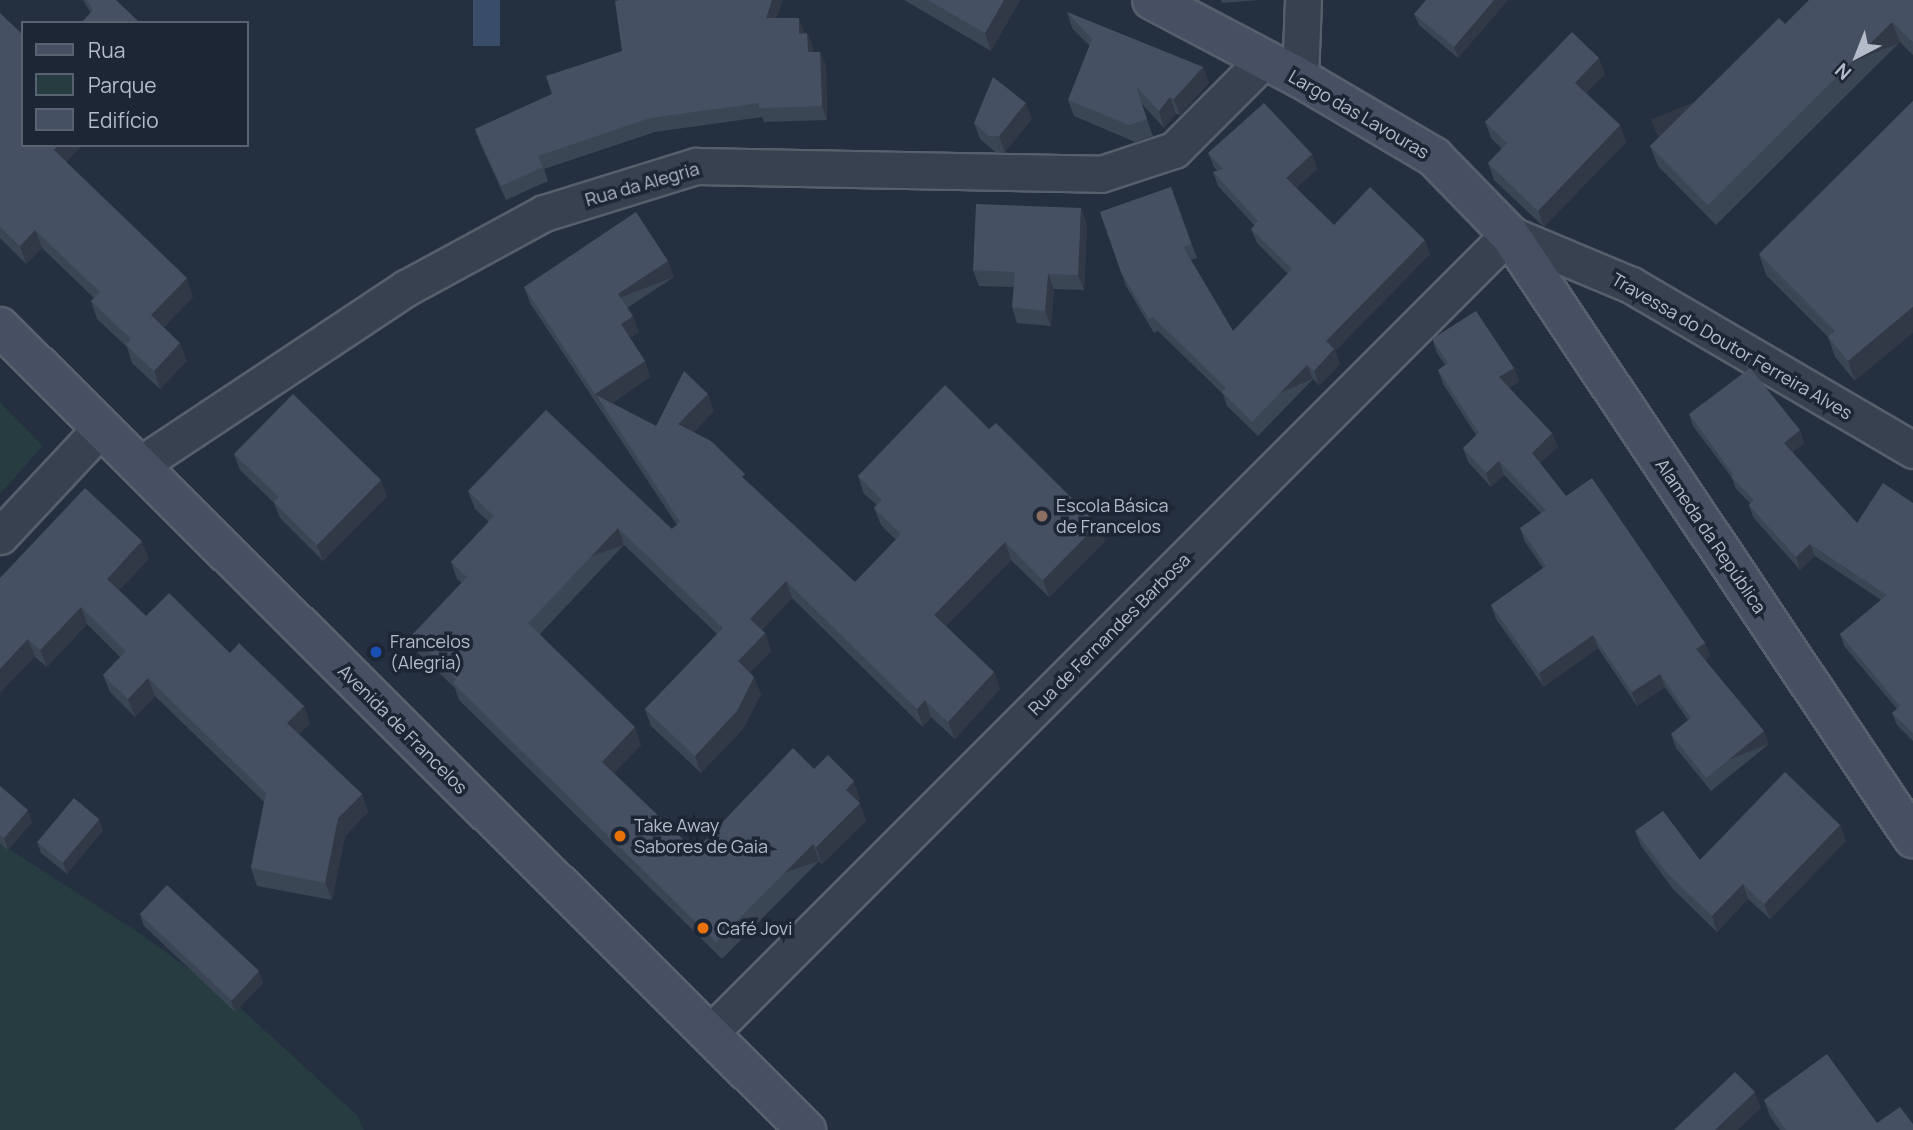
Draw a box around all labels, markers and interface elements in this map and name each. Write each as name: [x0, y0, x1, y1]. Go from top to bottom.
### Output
legend: [21, 21, 248, 147]
north arrow: [1822, 21, 1892, 91]
text: Rua: [88, 36, 125, 64]
text: N: [1829, 57, 1857, 86]
street label: Largo das Lavouras: [1285, 65, 1433, 163]
text: Parque: [88, 71, 157, 99]
text: Edifício: [88, 106, 159, 134]
street label: Rua da Alegria: [583, 157, 701, 211]
street label: Travessa do Doutor Ferreira Alves: [1608, 268, 1856, 424]
street label: Alameda da República: [1651, 455, 1771, 617]
place label: Escola Básica de Francelos: [1056, 495, 1168, 538]
marker: Escola Básica de Francelos: [1034, 508, 1050, 524]
street label: Rua de Fernandes Barbosa: [1024, 549, 1194, 719]
place label: Francelos (Alegria): [390, 631, 470, 674]
marker: Francelos (Alegria): [368, 644, 384, 660]
street label: Avenida de Francelos: [334, 660, 472, 798]
place label: Take Away Sabores de Gaia: [634, 815, 768, 858]
marker: Take Away Sabores de Gaia: [612, 828, 628, 844]
place label: Café Jovi: [717, 917, 792, 939]
marker: Café Jovi: [695, 920, 711, 936]

